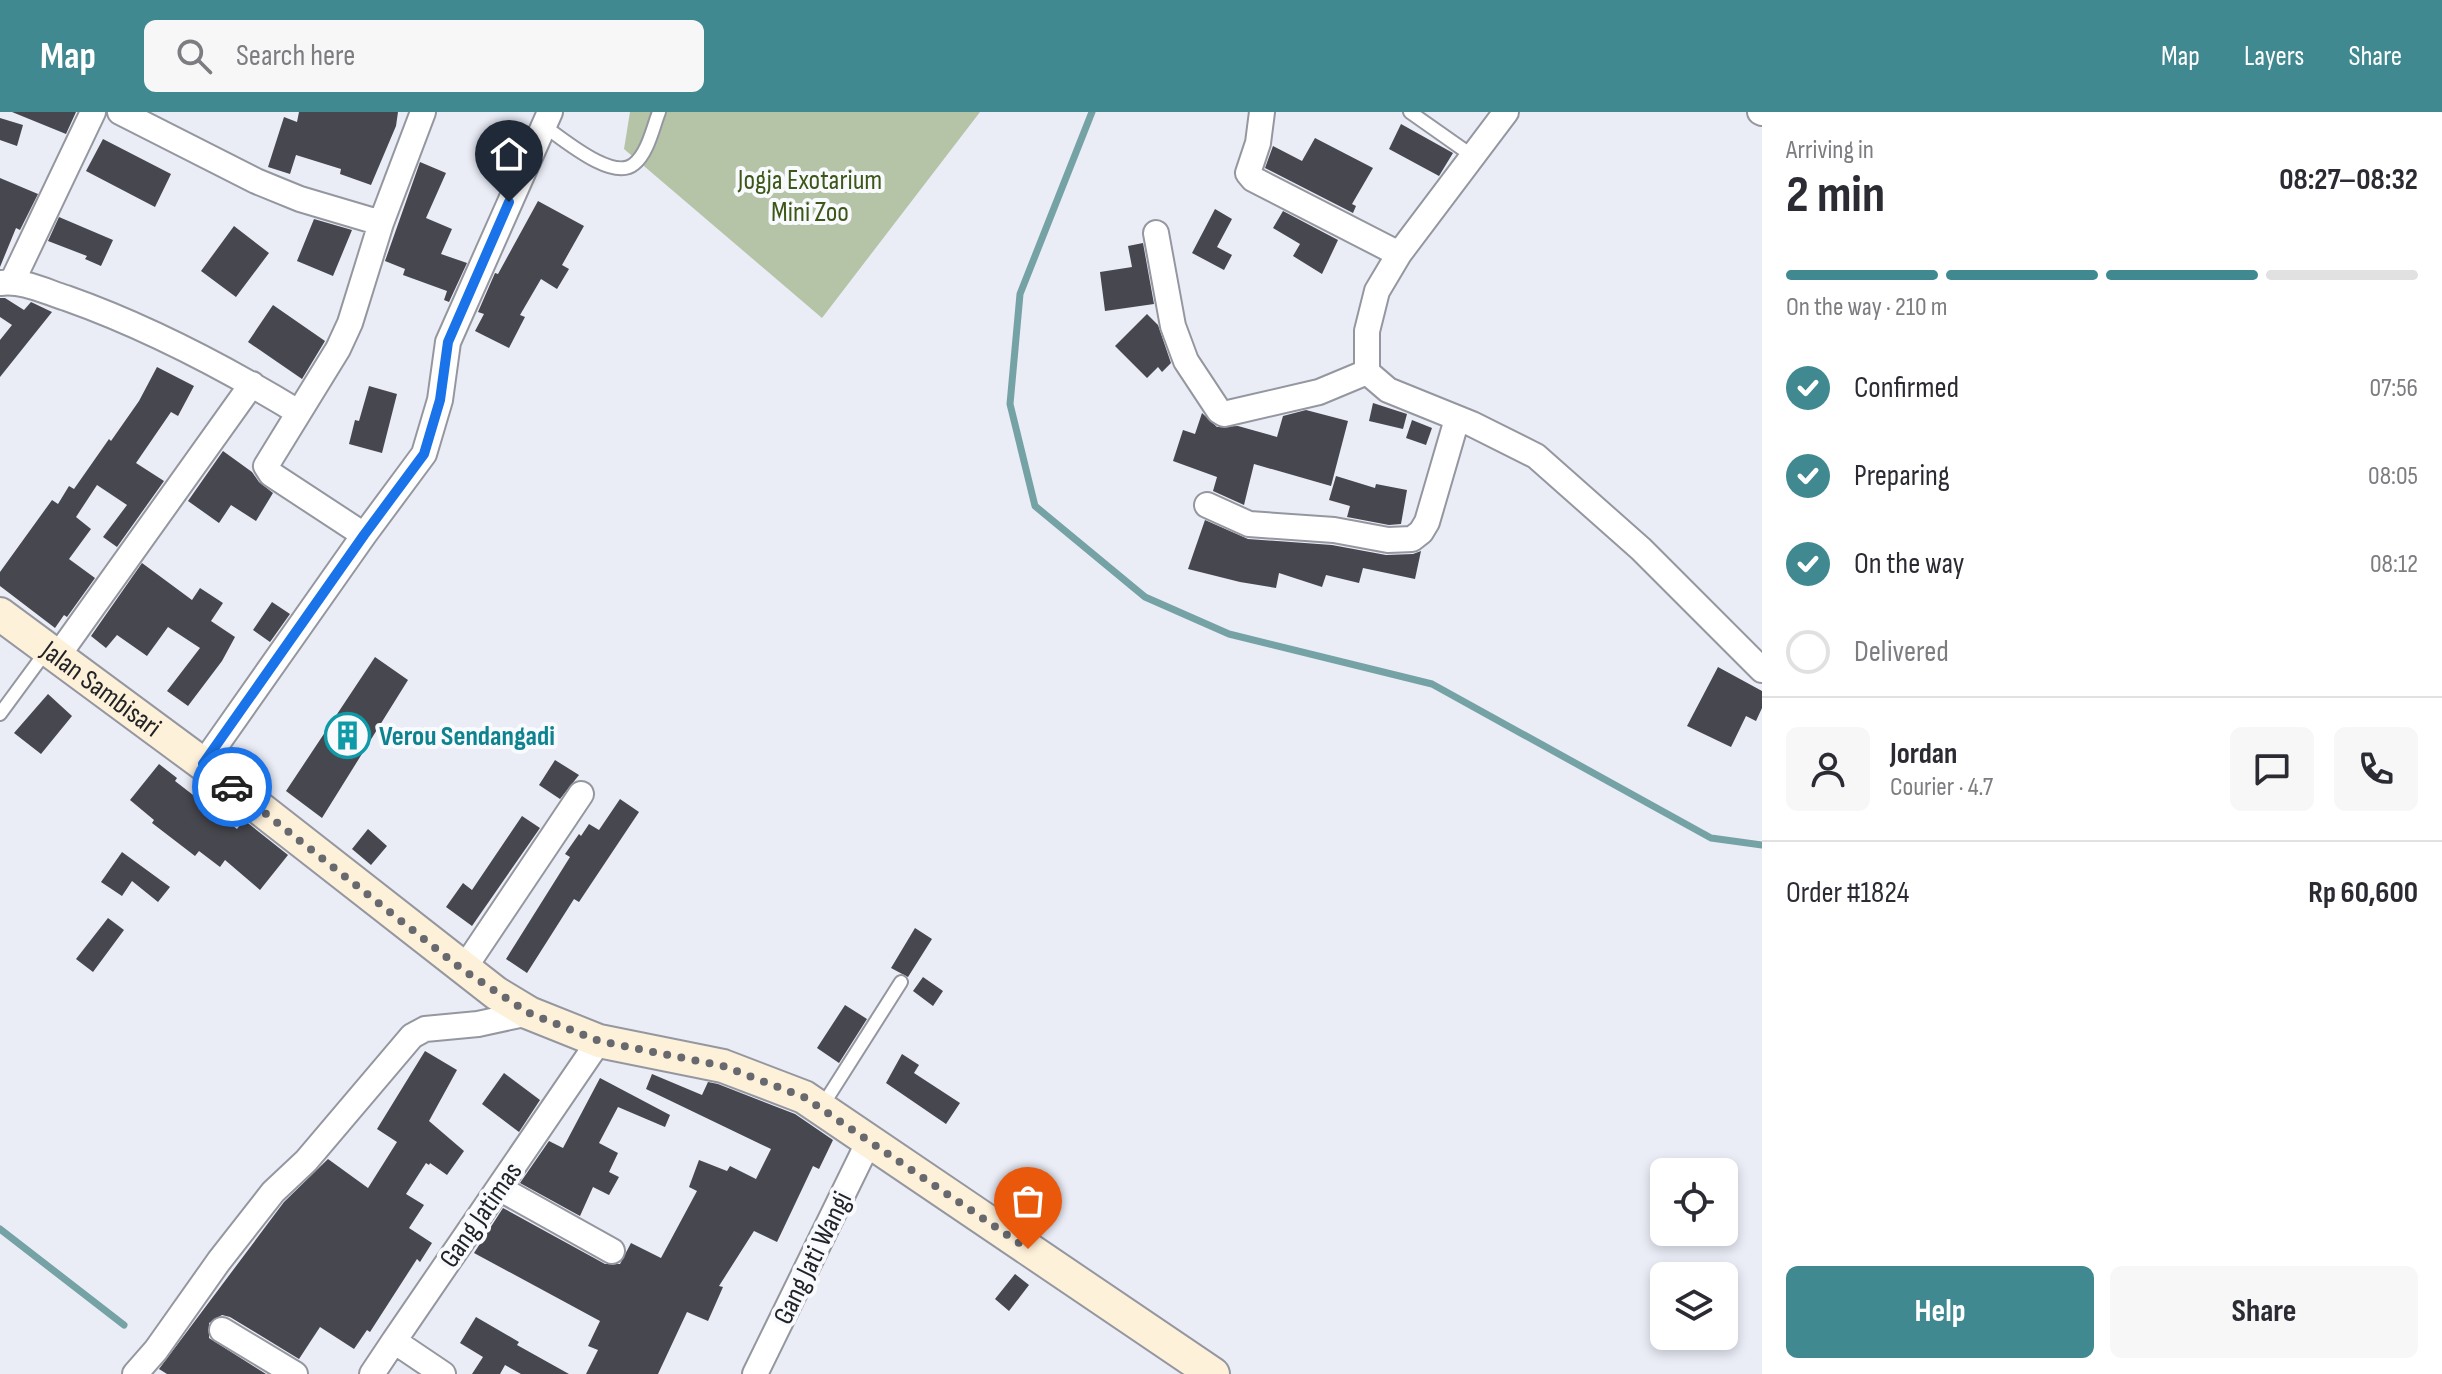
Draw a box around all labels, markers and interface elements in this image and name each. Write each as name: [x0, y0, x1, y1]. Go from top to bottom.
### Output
search box: [144, 20, 704, 92]
text: Map: [40, 34, 96, 79]
icon: search: [172, 34, 216, 78]
text: Search here: [236, 38, 355, 74]
text: Map: [2161, 40, 2200, 73]
text: Layers: [2244, 40, 2304, 73]
text: Share: [2348, 40, 2402, 73]
pin: [475, 120, 543, 202]
icon: home: [487, 132, 531, 176]
text: Arriving in: [1786, 135, 1874, 166]
text: 08:27–08:32: [2279, 162, 2418, 198]
park label: Jogja Exotarium Mini Zoo: [737, 164, 882, 229]
text: 2 min: [1786, 164, 1885, 227]
text: On the way · 210 m: [1786, 292, 1947, 323]
icon: check: [1786, 366, 1830, 410]
text: Confirmed: [1854, 370, 1959, 406]
text: 07:56: [2370, 373, 2418, 404]
icon: check: [1786, 454, 1830, 498]
text: Preparing: [1854, 458, 1950, 494]
text: 08:05: [2368, 461, 2418, 492]
icon: check: [1786, 542, 1830, 586]
text: On the way: [1854, 546, 1964, 582]
text: 08:12: [2370, 549, 2418, 580]
street label: Jalan Sambisari: [34, 633, 168, 744]
text: Delivered: [1854, 634, 1949, 670]
building icon: Verou Sendangadi: [324, 712, 372, 760]
place label: Verou Sendangadi: [379, 720, 555, 753]
button: person: [1786, 727, 1870, 811]
button: chat: [2230, 727, 2314, 811]
button: phone: [2334, 727, 2418, 811]
text: Jordan: [1890, 736, 1957, 772]
courier: [192, 747, 272, 827]
icon: car: [210, 765, 254, 809]
text: Courier · 4.7: [1890, 772, 1993, 803]
text: Order #1824: [1786, 875, 1909, 911]
text: Rp 60,600: [2308, 875, 2418, 911]
street label: Gang Jatimas: [433, 1156, 529, 1274]
map controls: [1650, 1158, 1738, 1350]
button: locate: [1650, 1158, 1738, 1246]
pin: [994, 1167, 1062, 1249]
icon: bag: [1006, 1179, 1050, 1223]
street label: Gang Jati Wangi: [767, 1186, 859, 1330]
button: layers: [1650, 1262, 1738, 1350]
button: Help: [1786, 1266, 2094, 1358]
button: Share: [2110, 1266, 2418, 1358]

